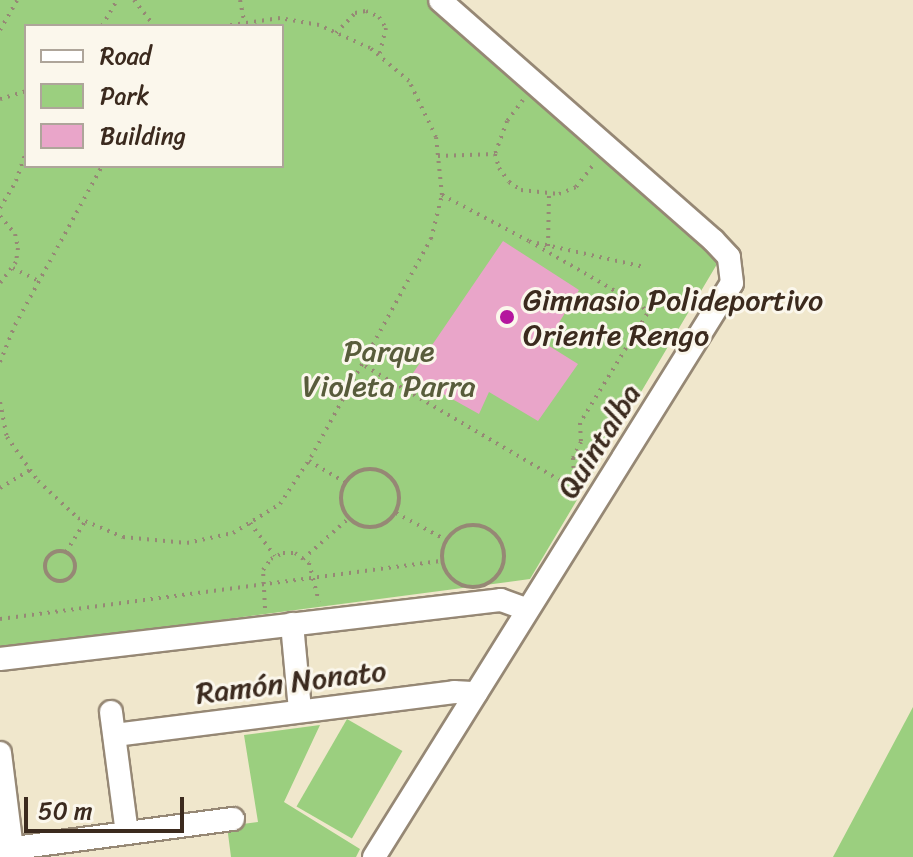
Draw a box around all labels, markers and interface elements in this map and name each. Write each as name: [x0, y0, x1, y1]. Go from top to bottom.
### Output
legend: [24, 24, 284, 168]
text: Road: [100, 35, 151, 77]
text: Park: [100, 75, 149, 117]
text: Building: [100, 115, 186, 157]
place label: Gimnasio Polideportivo Oriente Rengo: [523, 282, 822, 352]
marker: Gimnasio Polideportivo Oriente Rengo: [498, 308, 516, 326]
park label: Parque Violeta Parra: [302, 333, 476, 404]
street label: Quintalba: [550, 377, 648, 505]
street label: Ramón Nonato: [194, 653, 388, 711]
scale bar: [28, 781, 188, 831]
text: 50 m: [38, 790, 93, 832]

